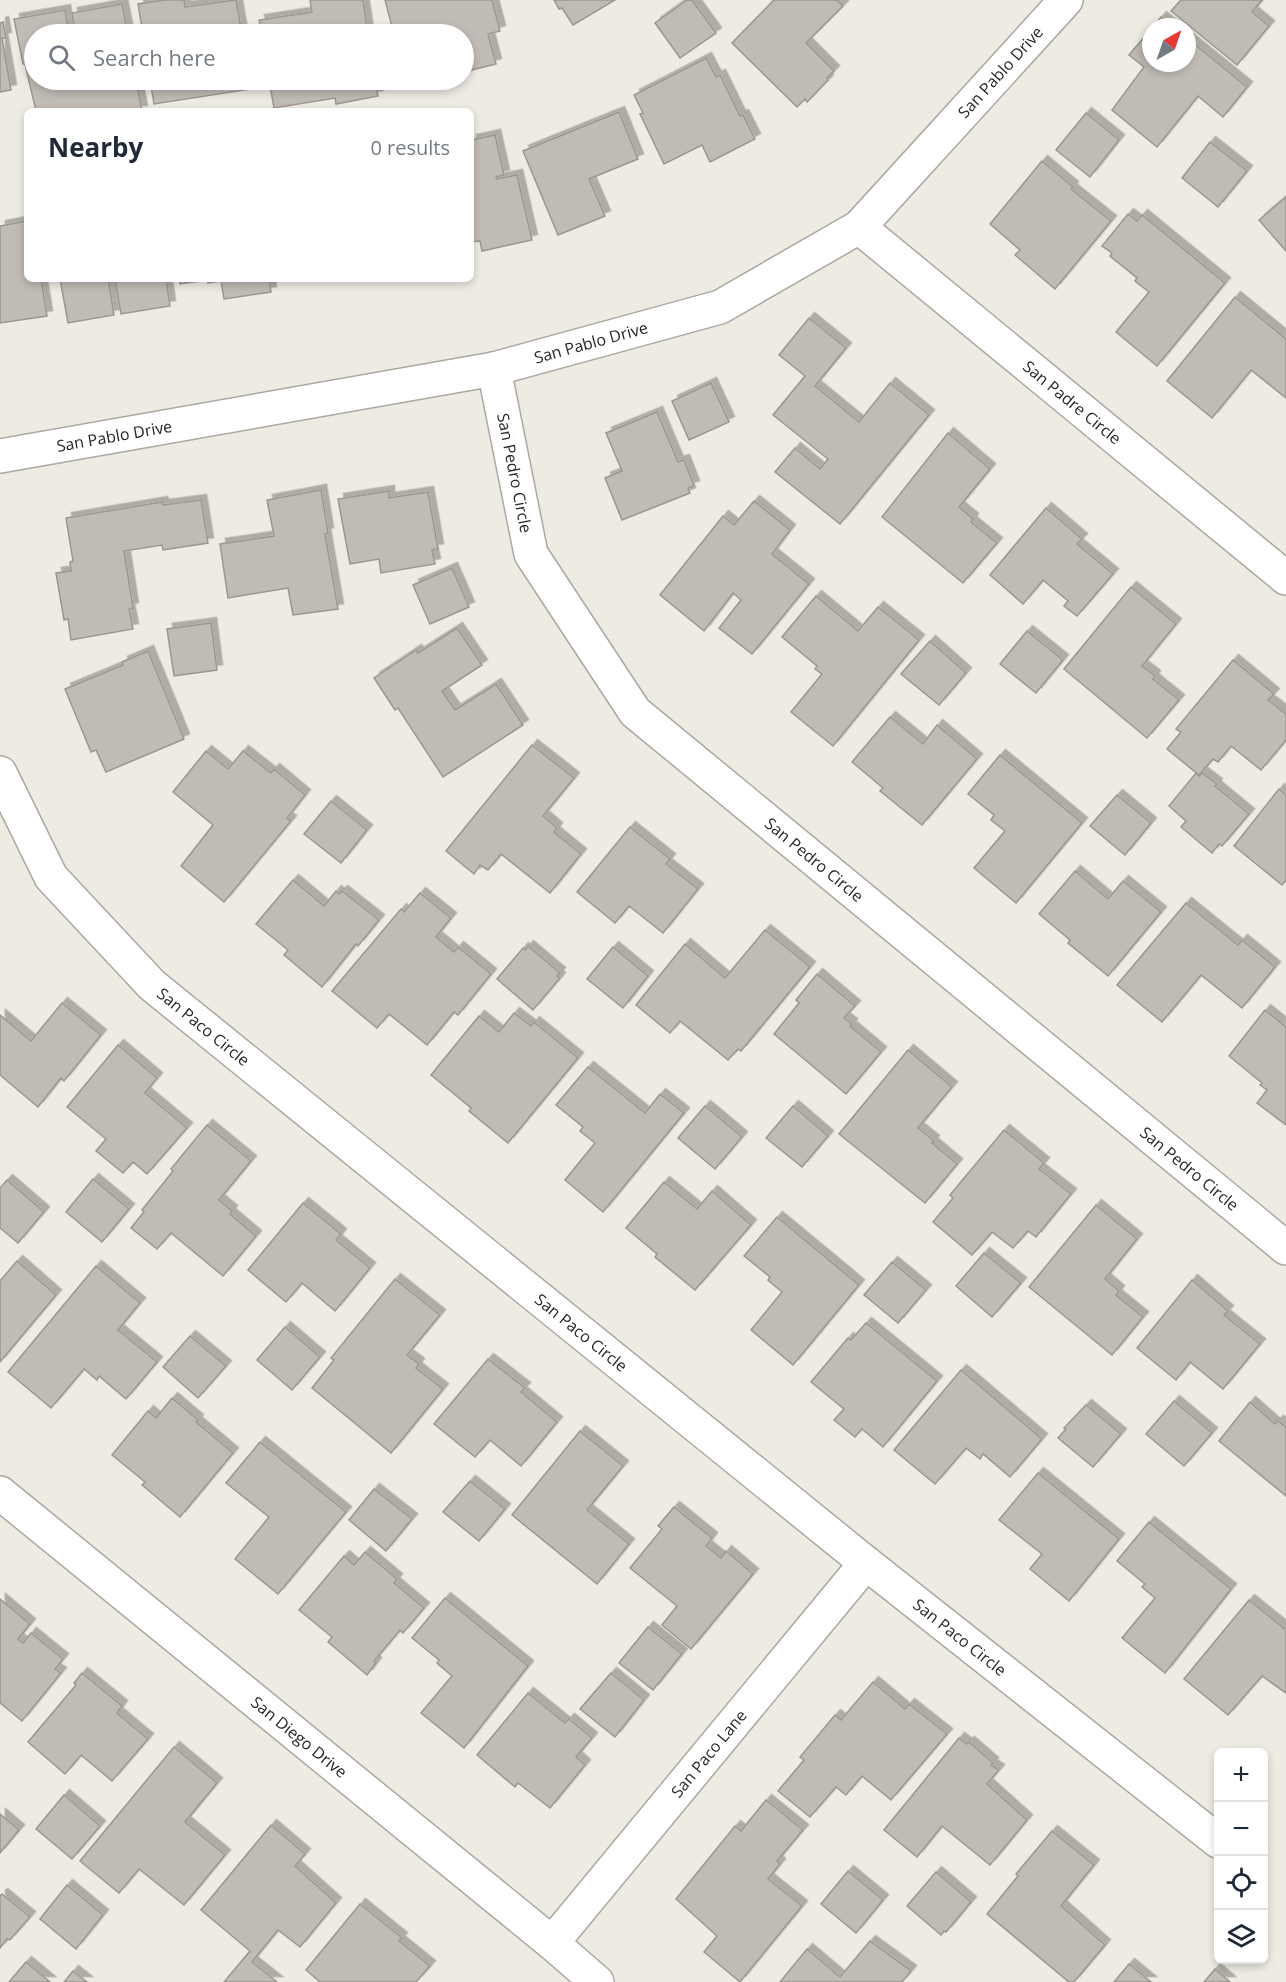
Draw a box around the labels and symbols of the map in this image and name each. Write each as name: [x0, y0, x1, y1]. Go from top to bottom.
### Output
north arrow: [1142, 18, 1196, 72]
street label: San Pablo Drive: [953, 21, 1048, 123]
street label: San Pablo Drive: [532, 316, 650, 369]
street label: San Padre Circle: [1018, 355, 1126, 449]
street label: San Pedro Circle: [492, 411, 538, 535]
street label: San Pablo Drive: [55, 415, 174, 457]
street label: San Pedro Circle: [760, 812, 868, 907]
street label: San Paco Circle: [153, 983, 254, 1071]
street label: San Pedro Circle: [1135, 1121, 1243, 1216]
street label: San Paco Circle: [530, 1288, 632, 1377]
street label: San Paco Circle: [909, 1594, 1011, 1681]
street label: San Diego Drive: [247, 1691, 352, 1783]
street label: San Paco Lane: [666, 1705, 751, 1802]

